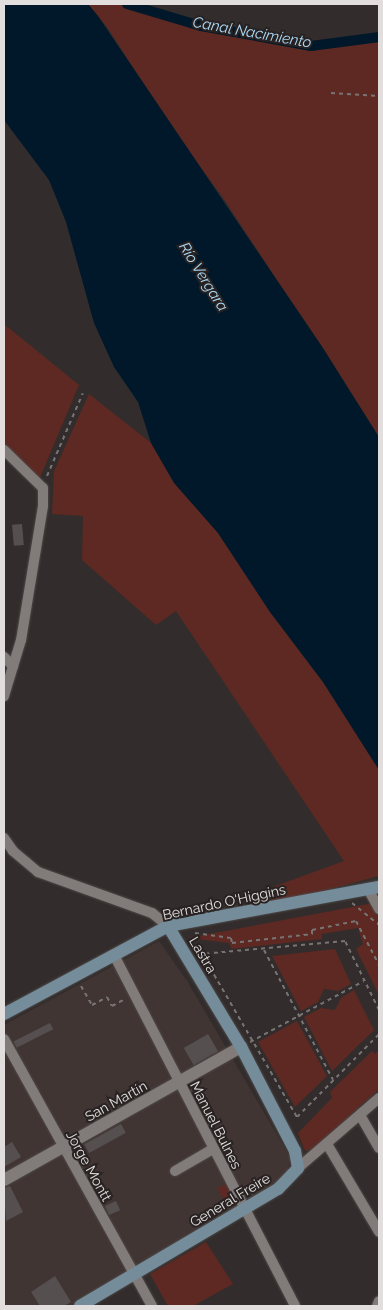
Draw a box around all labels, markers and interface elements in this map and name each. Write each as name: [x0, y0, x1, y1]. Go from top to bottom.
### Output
water label: Canal Nacimiento: [191, 14, 313, 52]
water label: Río Vergara: [175, 239, 231, 315]
street label: Bernardo O'Higgins: [161, 881, 287, 923]
street label: Lastra: [186, 934, 220, 976]
street label: San Martín: [82, 1077, 150, 1125]
street label: Manuel Bulnes: [187, 1078, 245, 1172]
street label: Jorge Montt: [63, 1128, 115, 1204]
street label: General Freire: [187, 1169, 273, 1231]

